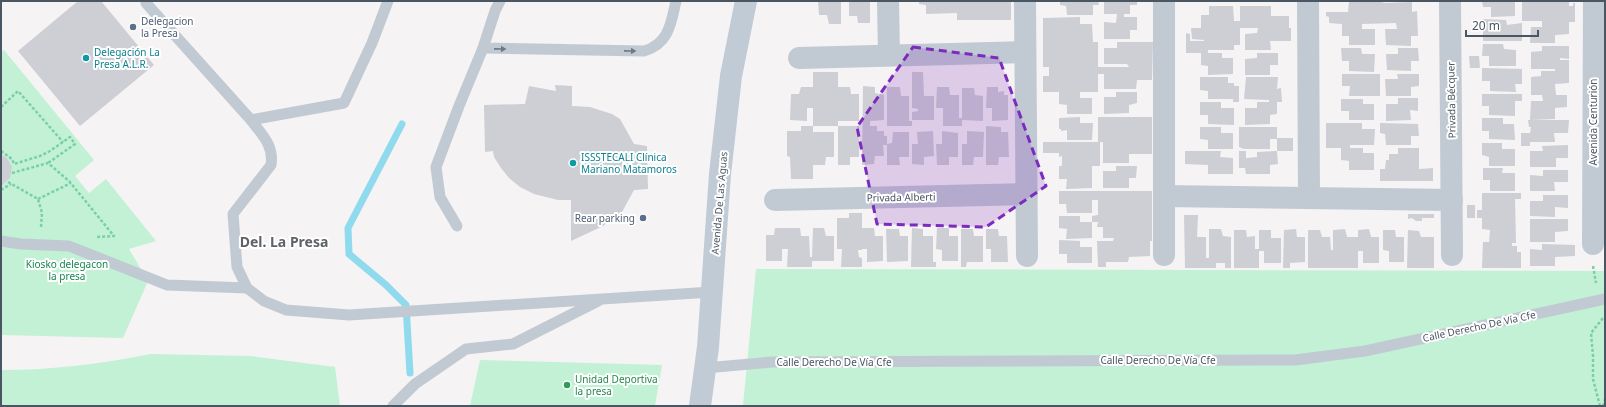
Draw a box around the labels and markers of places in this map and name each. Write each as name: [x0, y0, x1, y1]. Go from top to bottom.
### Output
place label: Delegacion la Presa: [141, 14, 194, 40]
marker: Delegacion la Presa: [128, 22, 138, 32]
place label: Delegación La Presa A.L.R.: [94, 45, 160, 71]
marker: Delegación La Presa A.L.R.: [81, 53, 91, 63]
place label: ISSSTECALI Clínica Mariano Matamoros: [581, 150, 677, 176]
marker: ISSSTECALI Clínica Mariano Matamoros: [568, 158, 578, 168]
place label: Rear parking: [575, 211, 635, 225]
marker: Rear parking: [638, 213, 648, 223]
place label: Unidad Deportiva la presa: [575, 372, 658, 398]
marker: Unidad Deportiva la presa: [562, 380, 572, 390]

